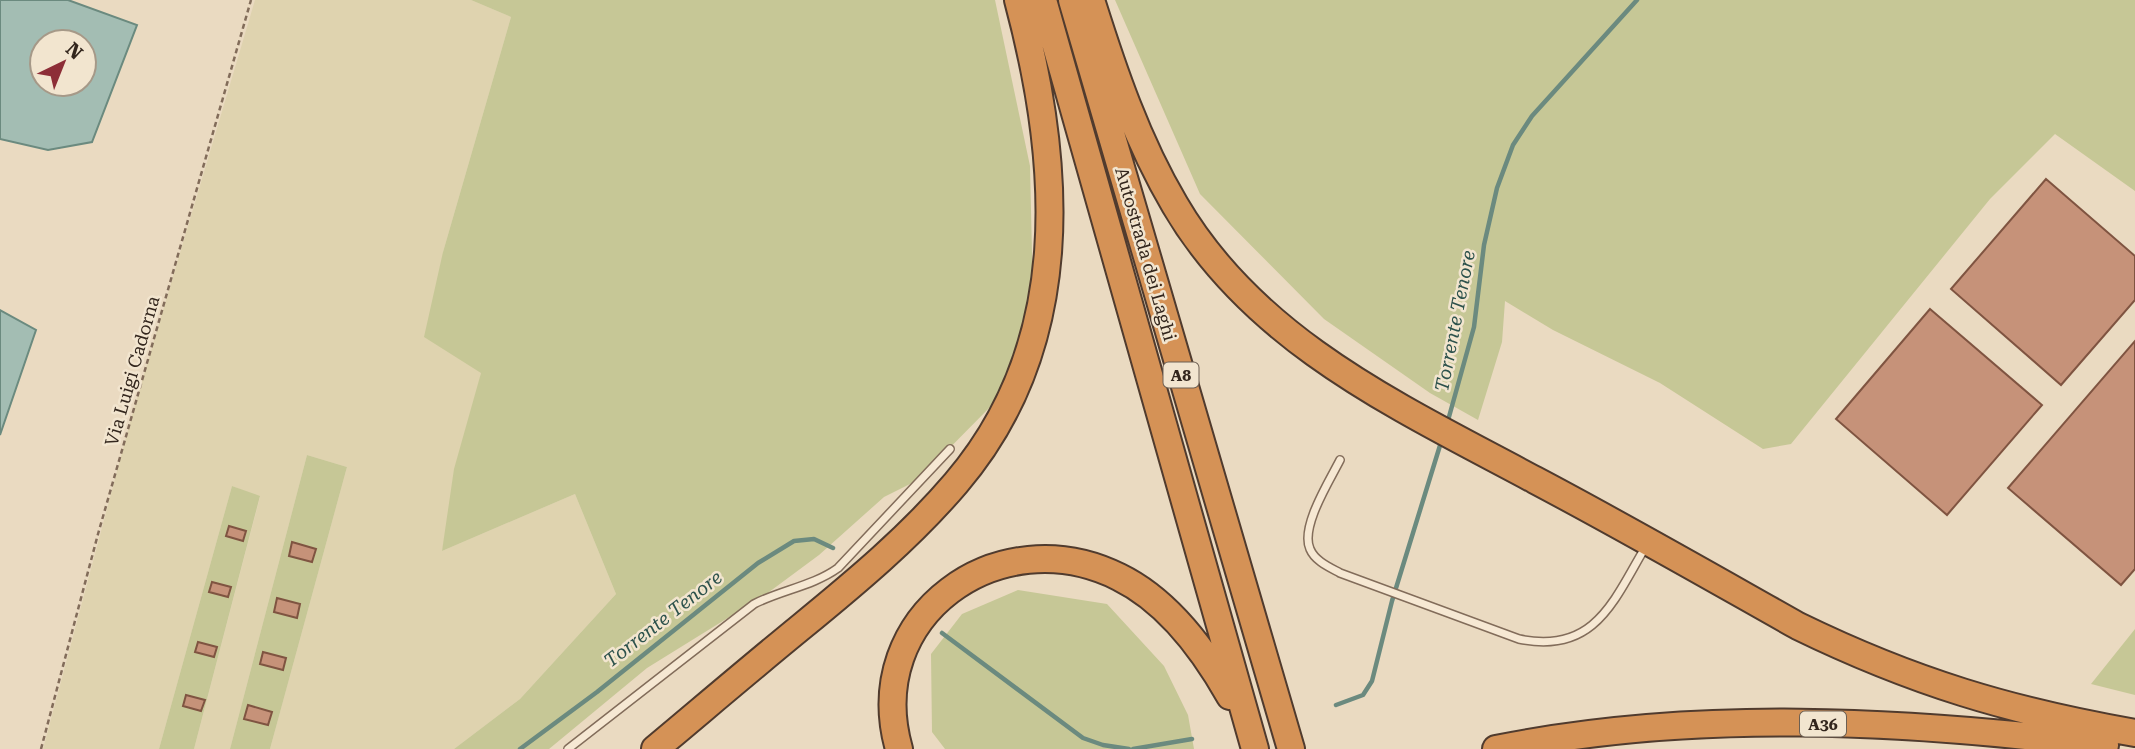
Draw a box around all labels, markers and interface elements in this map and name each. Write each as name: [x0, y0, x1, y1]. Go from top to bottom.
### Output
north arrow: [28, 28, 98, 98]
text: N: [61, 38, 88, 65]
street label: Autostrada dei Laghi: [1111, 165, 1181, 343]
water label: Torrente Tenore: [1430, 248, 1480, 394]
street label: Via Luigi Cadorna: [101, 293, 164, 448]
road number: A8: [1164, 362, 1198, 388]
water label: Torrente Tenore: [599, 565, 727, 672]
road number: A36: [1800, 712, 1846, 736]

